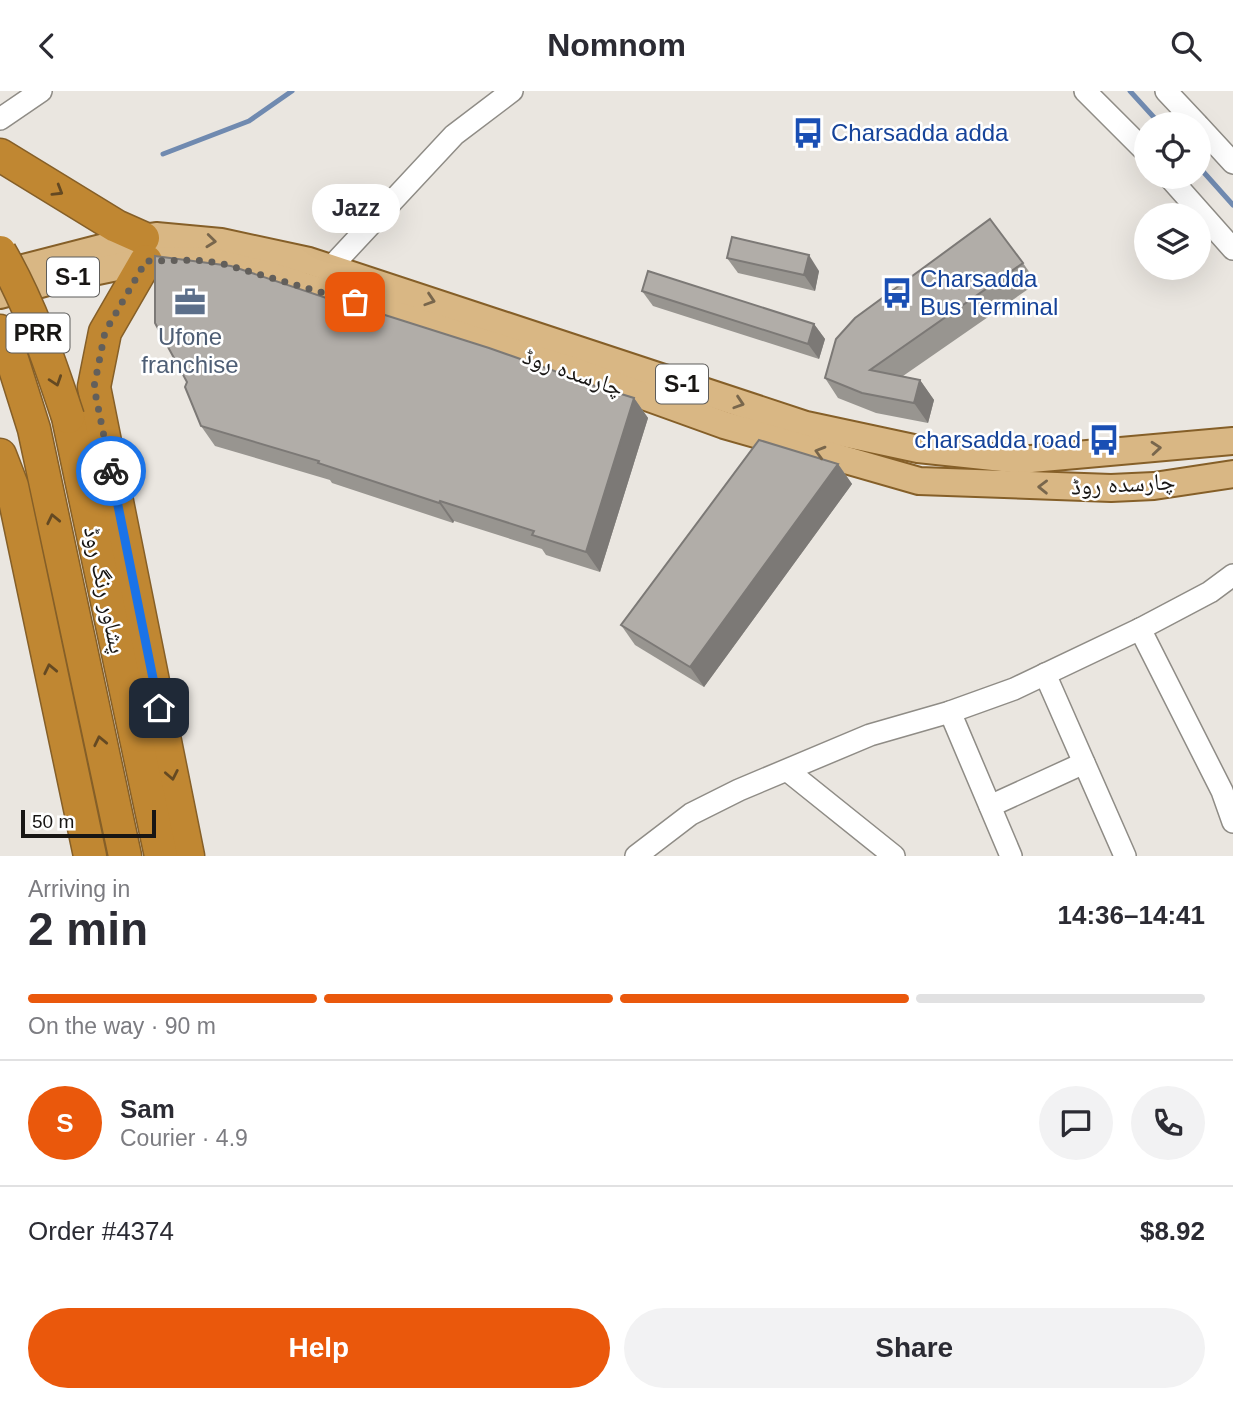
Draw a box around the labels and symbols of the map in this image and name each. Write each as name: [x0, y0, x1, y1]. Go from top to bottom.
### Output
bus stop icon: Charsadda adda: [791, 116, 825, 150]
place label: Charsadda adda: [831, 119, 1009, 146]
one-way arrow: [50, 183, 63, 196]
callout: Jazz: [311, 183, 399, 232]
one-way arrow: [206, 233, 217, 248]
road number: S-1: [47, 258, 99, 297]
place label: Charsadda Bus Terminal: [920, 265, 1058, 320]
pin: [325, 272, 385, 332]
bus stop icon: Charsadda Bus Terminal: [880, 276, 914, 310]
office icon: Ufone franchise: [173, 285, 207, 319]
one-way arrow: [424, 292, 436, 307]
road number: PRR: [7, 313, 70, 353]
place label: Ufone franchise: [141, 323, 239, 378]
street label: چارسدہ روڈ: [519, 342, 627, 402]
road number: S-1: [656, 365, 708, 403]
one-way arrow: [48, 375, 62, 387]
one-way arrow: [733, 395, 745, 409]
bus stop icon: charsadda road: [1087, 423, 1121, 457]
place label: charsadda road: [914, 426, 1081, 453]
courier: [76, 436, 146, 506]
one-way arrow: [1150, 441, 1161, 456]
one-way arrow: [814, 445, 826, 460]
street label: چارسدہ روڈ: [1070, 467, 1176, 500]
one-way arrow: [1037, 479, 1048, 494]
one-way arrow: [46, 513, 61, 525]
street label: پشاور رنگ روڈ: [78, 524, 132, 656]
one-way arrow: [44, 663, 59, 675]
pin: [129, 678, 189, 738]
one-way arrow: [93, 735, 108, 747]
one-way arrow: [163, 769, 178, 781]
scale bar: [21, 807, 156, 839]

